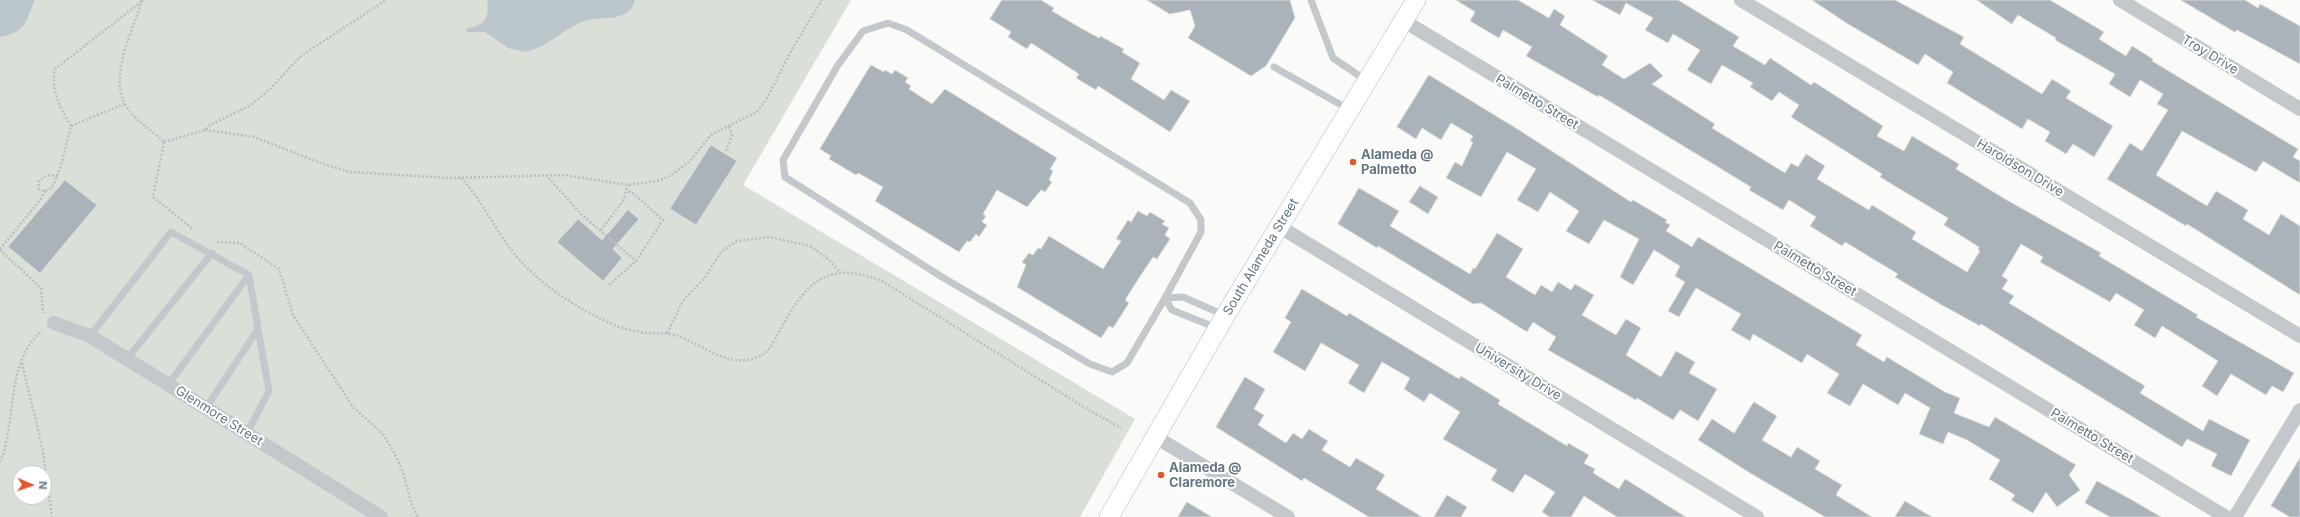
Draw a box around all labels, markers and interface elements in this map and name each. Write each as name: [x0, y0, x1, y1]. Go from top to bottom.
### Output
street label: Troy Drive: [2179, 32, 2241, 78]
street label: Palmetto Street: [1493, 71, 1581, 133]
street label: Haroldson Drive: [1974, 136, 2066, 200]
place label: Alameda @ Palmetto: [1361, 147, 1433, 178]
marker: Alameda @ Palmetto: [1348, 157, 1358, 167]
street label: South Alameda Street: [1220, 196, 1302, 318]
street label: Palmetto Street: [1771, 238, 1859, 300]
street label: University Drive: [1472, 340, 1564, 404]
street label: Glenmore Street: [173, 383, 265, 449]
street label: Palmetto Street: [2048, 405, 2136, 467]
place label: Alameda @ Claremore: [1169, 460, 1241, 491]
north arrow: [12, 465, 52, 505]
marker: Alameda @ Claremore: [1156, 470, 1166, 480]
text: N: [36, 481, 50, 490]

